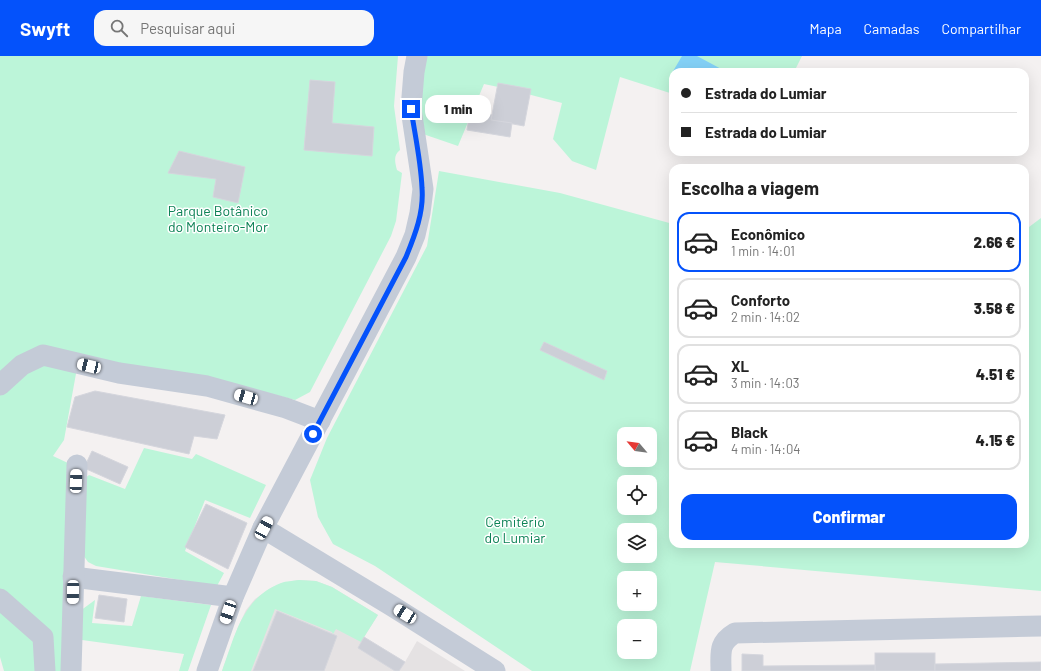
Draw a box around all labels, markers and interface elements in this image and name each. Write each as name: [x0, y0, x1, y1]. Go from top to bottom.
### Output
search box: [94, 10, 374, 46]
text: Swyft: [20, 17, 70, 40]
icon: search: [108, 17, 130, 39]
text: Pesquisar aqui: [140, 19, 235, 37]
text: Mapa: [810, 20, 842, 37]
text: Camadas: [864, 20, 919, 37]
text: Compartilhar: [941, 20, 1021, 37]
text: Estrada do Lumiar: [705, 84, 827, 102]
callout: 1 min: [425, 95, 491, 123]
route end: [402, 100, 420, 118]
text: 1 min: [444, 101, 472, 117]
text: Estrada do Lumiar: [705, 123, 827, 141]
text: Escolha a viagem: [681, 177, 819, 199]
park label: Parque Botânico do Monteiro-Mor: [168, 202, 268, 235]
icon: car: [683, 224, 719, 260]
text: Econômico: [731, 225, 805, 243]
text: 2.66 €: [974, 233, 1015, 251]
text: 1 min · 14:01: [731, 243, 795, 259]
icon: car: [683, 290, 719, 326]
text: Conforto: [731, 291, 790, 309]
text: 3.58 €: [974, 299, 1015, 317]
text: 2 min · 14:02: [731, 309, 800, 325]
icon: car: [683, 356, 719, 392]
car: [76, 357, 102, 375]
text: XL: [731, 357, 749, 375]
text: 4.51 €: [976, 365, 1015, 383]
text: 3 min · 14:03: [731, 375, 799, 391]
car: [233, 388, 259, 406]
icon: car: [683, 422, 719, 458]
text: Black: [731, 423, 768, 441]
route start: [304, 425, 322, 443]
north arrow: [617, 427, 657, 467]
map controls: [617, 427, 657, 659]
text: 4.15 €: [976, 431, 1015, 449]
text: 4 min · 14:04: [731, 441, 800, 457]
car: [70, 469, 82, 493]
button: locate: [617, 475, 657, 515]
button: Confirmar: [681, 494, 1017, 540]
park label: Cemitério do Lumiar: [485, 513, 545, 546]
car: [253, 515, 275, 541]
button: layers: [617, 523, 657, 563]
button: +: [617, 571, 657, 611]
car: [67, 580, 79, 604]
car: [218, 599, 238, 625]
car: [392, 603, 418, 625]
button: −: [617, 619, 657, 659]

